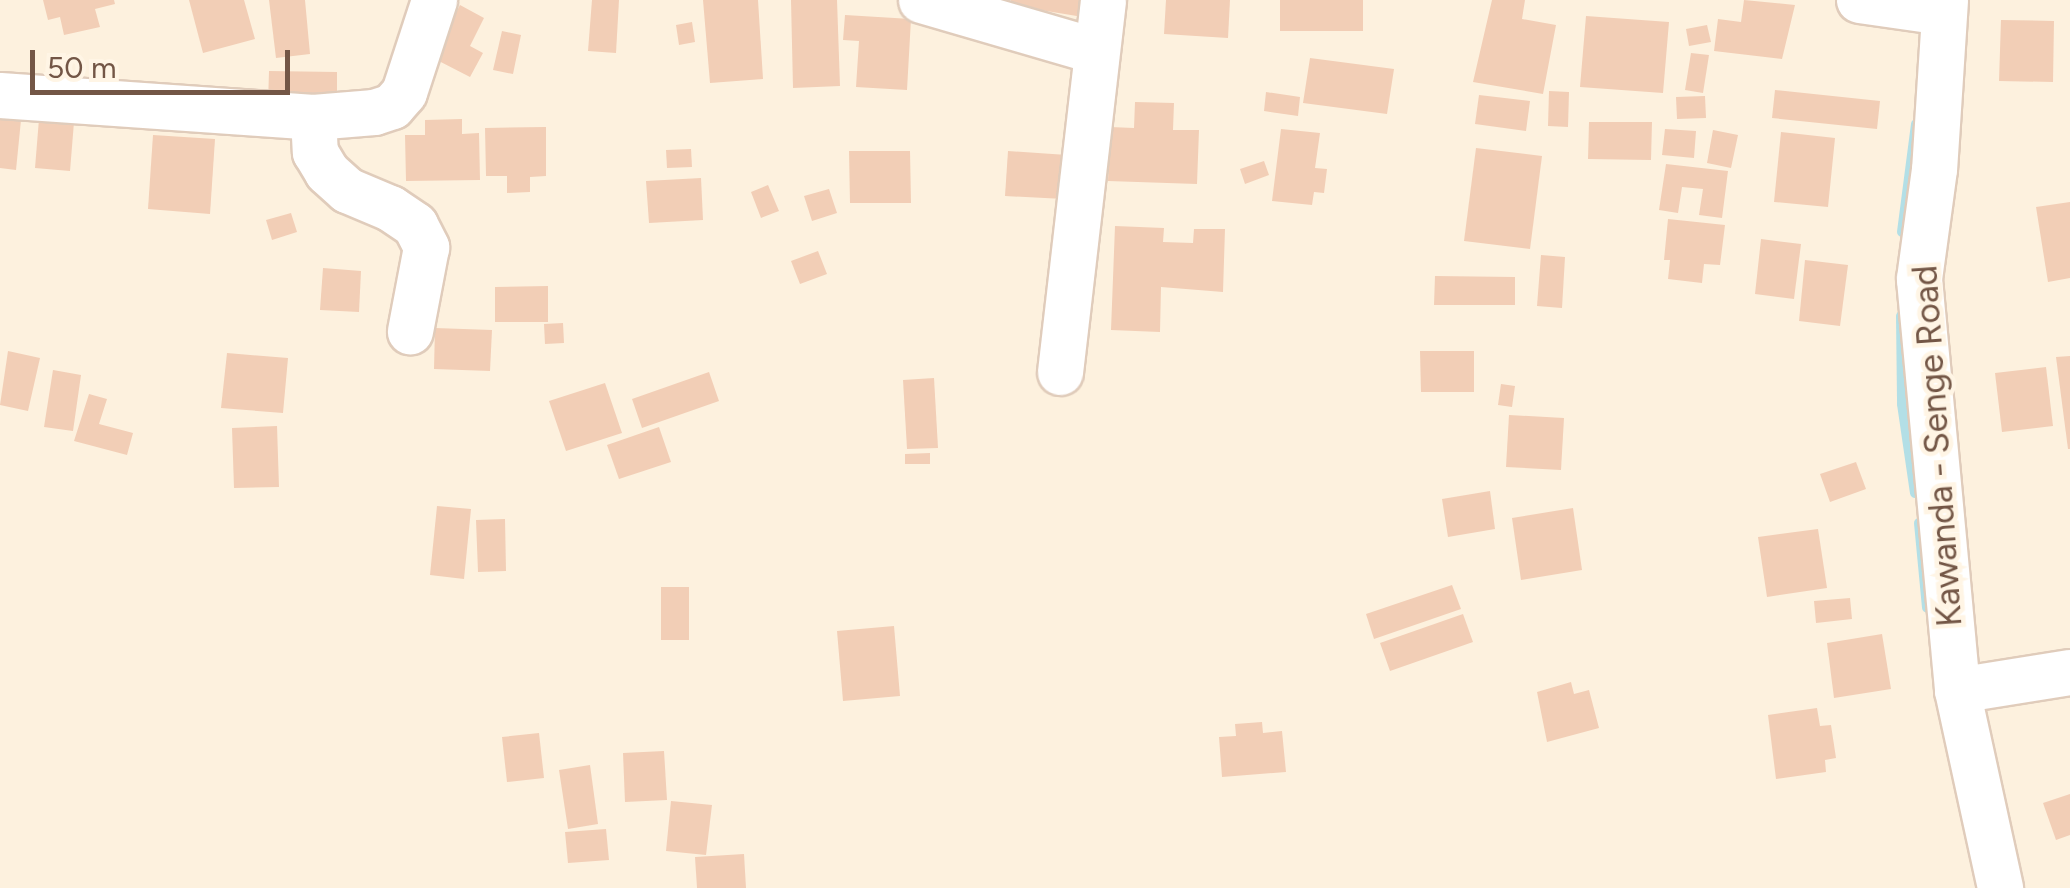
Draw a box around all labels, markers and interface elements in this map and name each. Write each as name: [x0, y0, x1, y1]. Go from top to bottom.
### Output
scale bar: [35, 30, 295, 92]
text: 50 m: [47, 49, 116, 86]
street label: Kawanda - Senge Road: [1903, 264, 1971, 628]

